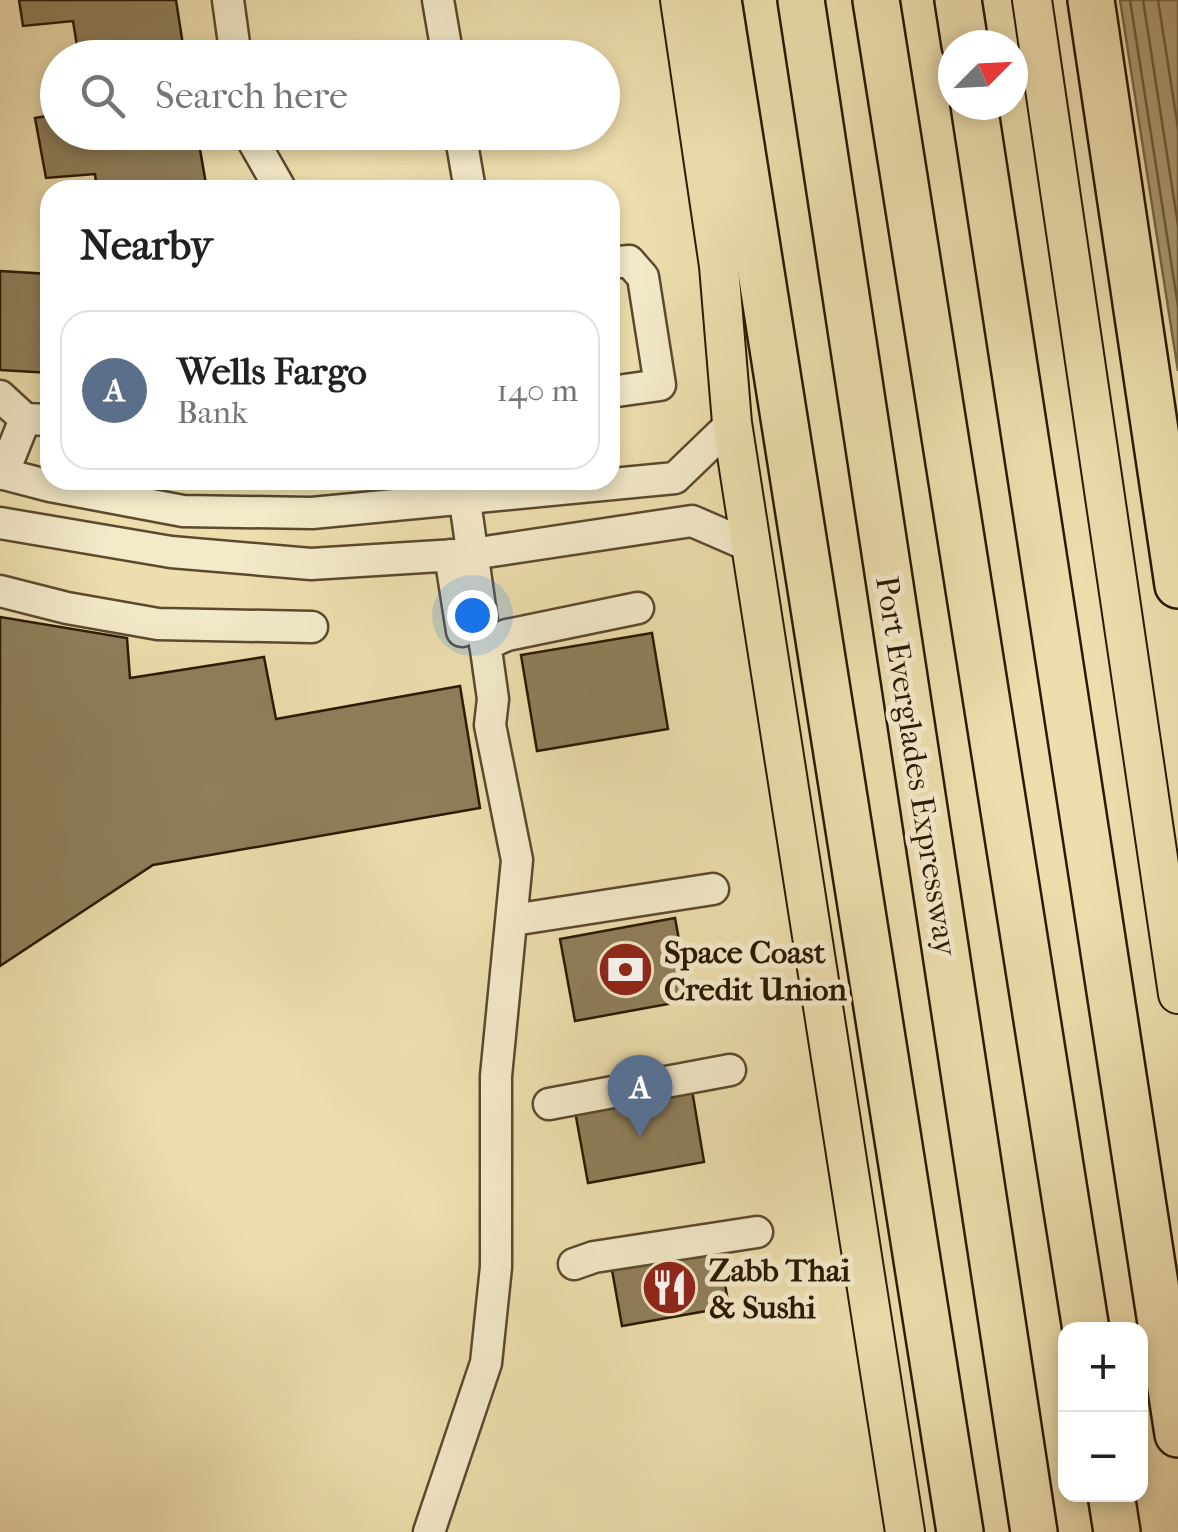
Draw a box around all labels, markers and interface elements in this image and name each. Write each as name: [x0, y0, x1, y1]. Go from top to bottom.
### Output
north arrow: [938, 30, 1028, 120]
search box: [40, 40, 620, 150]
icon: search: [75, 68, 130, 123]
text: Search here: [155, 73, 348, 118]
text: Nearby: [80, 221, 212, 270]
text: Wells Fargo: [177, 349, 367, 394]
text: A: [104, 372, 125, 409]
text: 140 m: [497, 372, 578, 409]
text: Bank: [177, 394, 248, 431]
street label: Port Everglades Expressway: [868, 574, 965, 960]
your location: [447, 590, 498, 641]
place label: Space Coast Credit Union: [664, 934, 847, 1008]
bank icon: Space Coast Credit Union: [595, 940, 655, 1000]
pin: A: [608, 1054, 672, 1137]
place label: Zabb Thai & Sushi: [709, 1252, 851, 1326]
restaurant icon: Zabb Thai & Sushi: [640, 1258, 700, 1318]
map controls: [1058, 1322, 1148, 1502]
button: +: [1058, 1322, 1148, 1412]
button: −: [1058, 1412, 1148, 1502]

